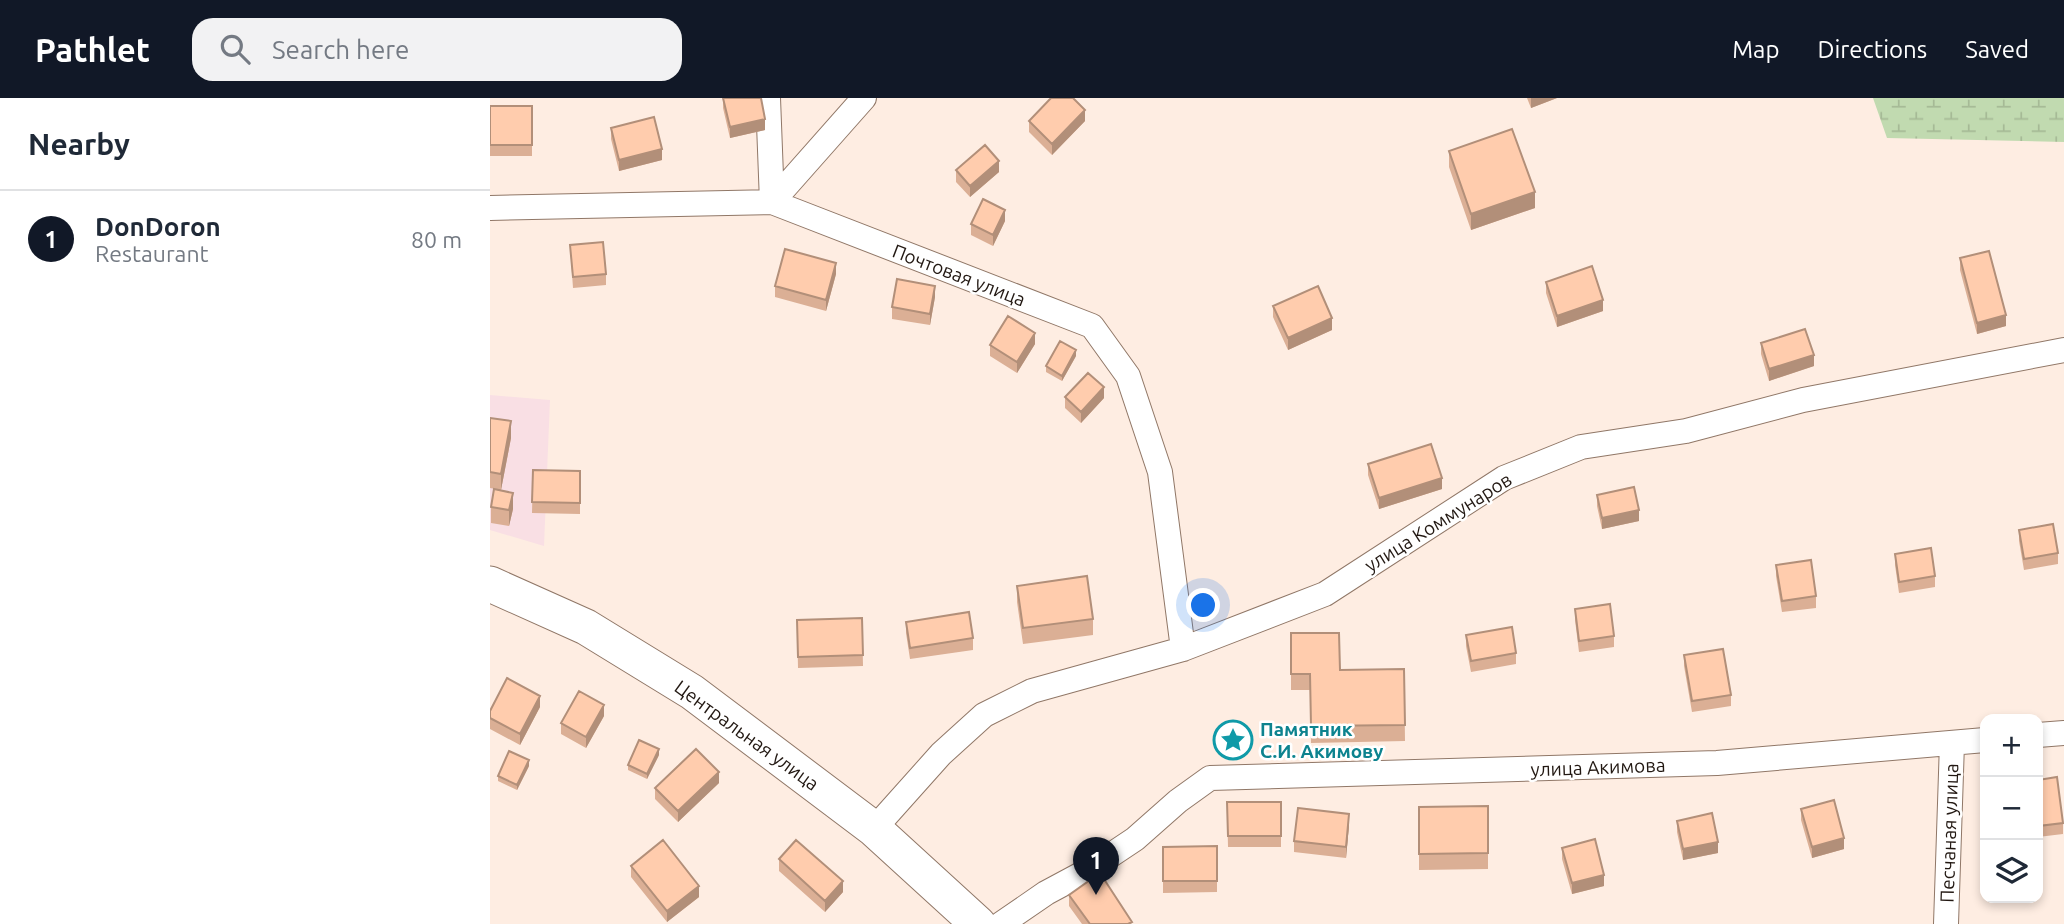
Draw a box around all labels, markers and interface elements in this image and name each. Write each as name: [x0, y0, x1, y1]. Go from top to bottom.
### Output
search box: [192, 18, 682, 81]
icon: search: [216, 30, 254, 68]
text: Pathlet: [35, 31, 150, 68]
text: Search here: [272, 35, 409, 64]
text: Map: [1732, 36, 1779, 63]
text: Directions: [1817, 36, 1927, 63]
text: Saved: [1965, 36, 2029, 63]
text: Nearby: [28, 127, 130, 161]
text: DonDoron: [95, 212, 221, 241]
text: 1: [45, 227, 57, 252]
text: 80 m: [411, 227, 462, 252]
street label: Почтовая улица: [889, 240, 1029, 310]
text: Restaurant: [95, 241, 209, 266]
street label: улица Коммунаров: [1360, 468, 1516, 576]
your location: [1186, 588, 1220, 622]
street label: Центральная улица: [671, 675, 823, 795]
map controls: [1980, 714, 2043, 903]
button: +: [1980, 714, 2043, 777]
place label: Памятник С.И. Акимову: [1260, 718, 1383, 762]
place icon: Памятник С.И. Акимову: [1212, 719, 1254, 761]
street label: улица Акимова: [1530, 754, 1666, 780]
street label: Песчаная улица: [1936, 763, 1962, 903]
button: −: [1980, 777, 2043, 840]
pin: 1: [1073, 837, 1119, 895]
button: layers: [1980, 840, 2043, 903]

